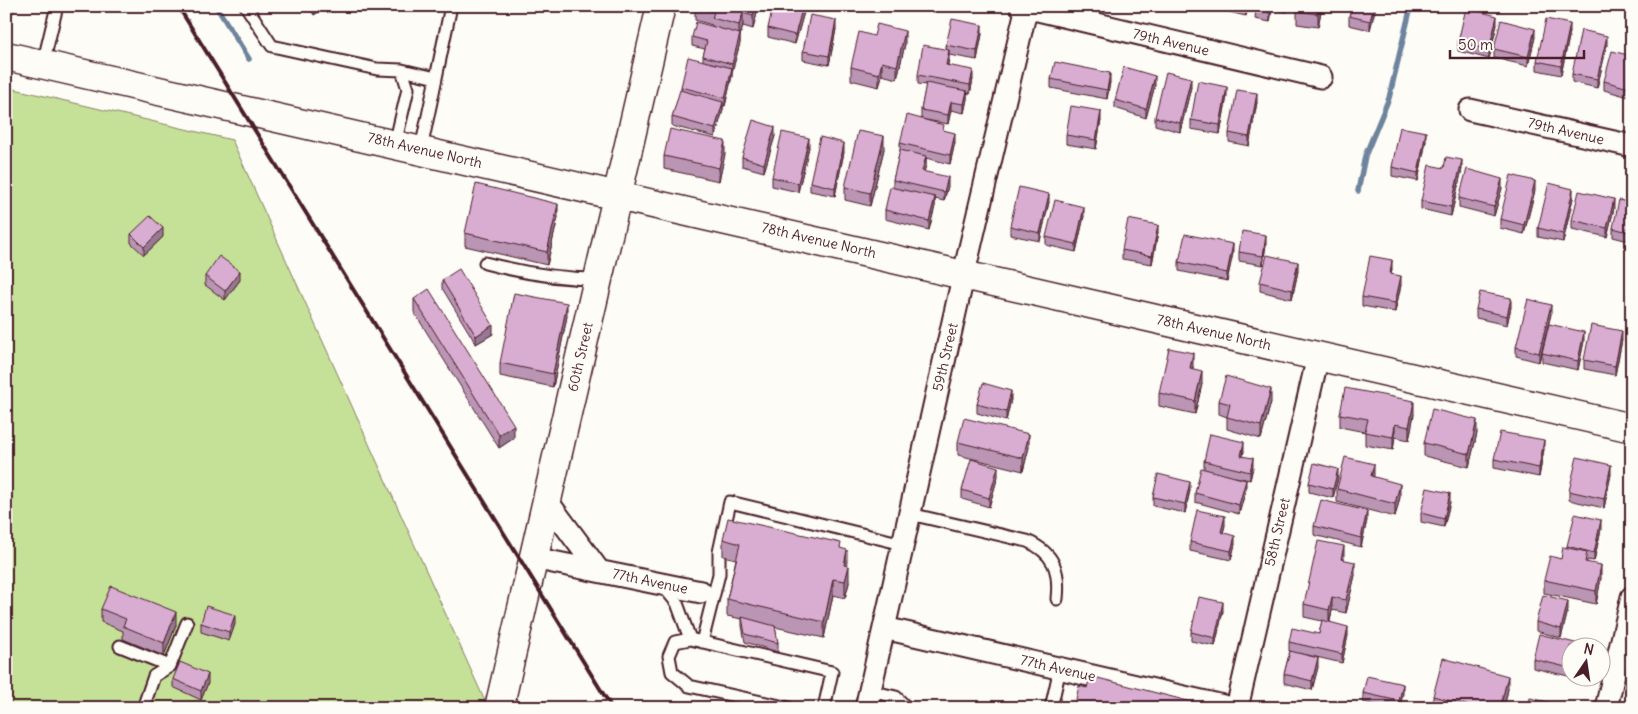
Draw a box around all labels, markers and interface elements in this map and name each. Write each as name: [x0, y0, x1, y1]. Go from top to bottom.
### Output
street label: 79th Avenue: [1131, 24, 1211, 60]
scale bar: [1450, 28, 1584, 60]
text: 50 m: [1458, 35, 1493, 54]
street label: 79th Avenue: [1526, 113, 1606, 149]
street label: 78th Avenue North: [366, 128, 484, 172]
street label: 78th Avenue North: [760, 218, 878, 262]
street label: 78th Avenue North: [1155, 310, 1273, 354]
street label: 60th Street: [563, 320, 597, 394]
street label: 59th Street: [928, 321, 962, 393]
street label: 58th Street: [1260, 496, 1294, 568]
street label: 77th Avenue: [611, 564, 689, 598]
north arrow: [1560, 636, 1610, 686]
text: N: [1582, 639, 1596, 659]
street label: 77th Avenue: [1019, 651, 1097, 685]

